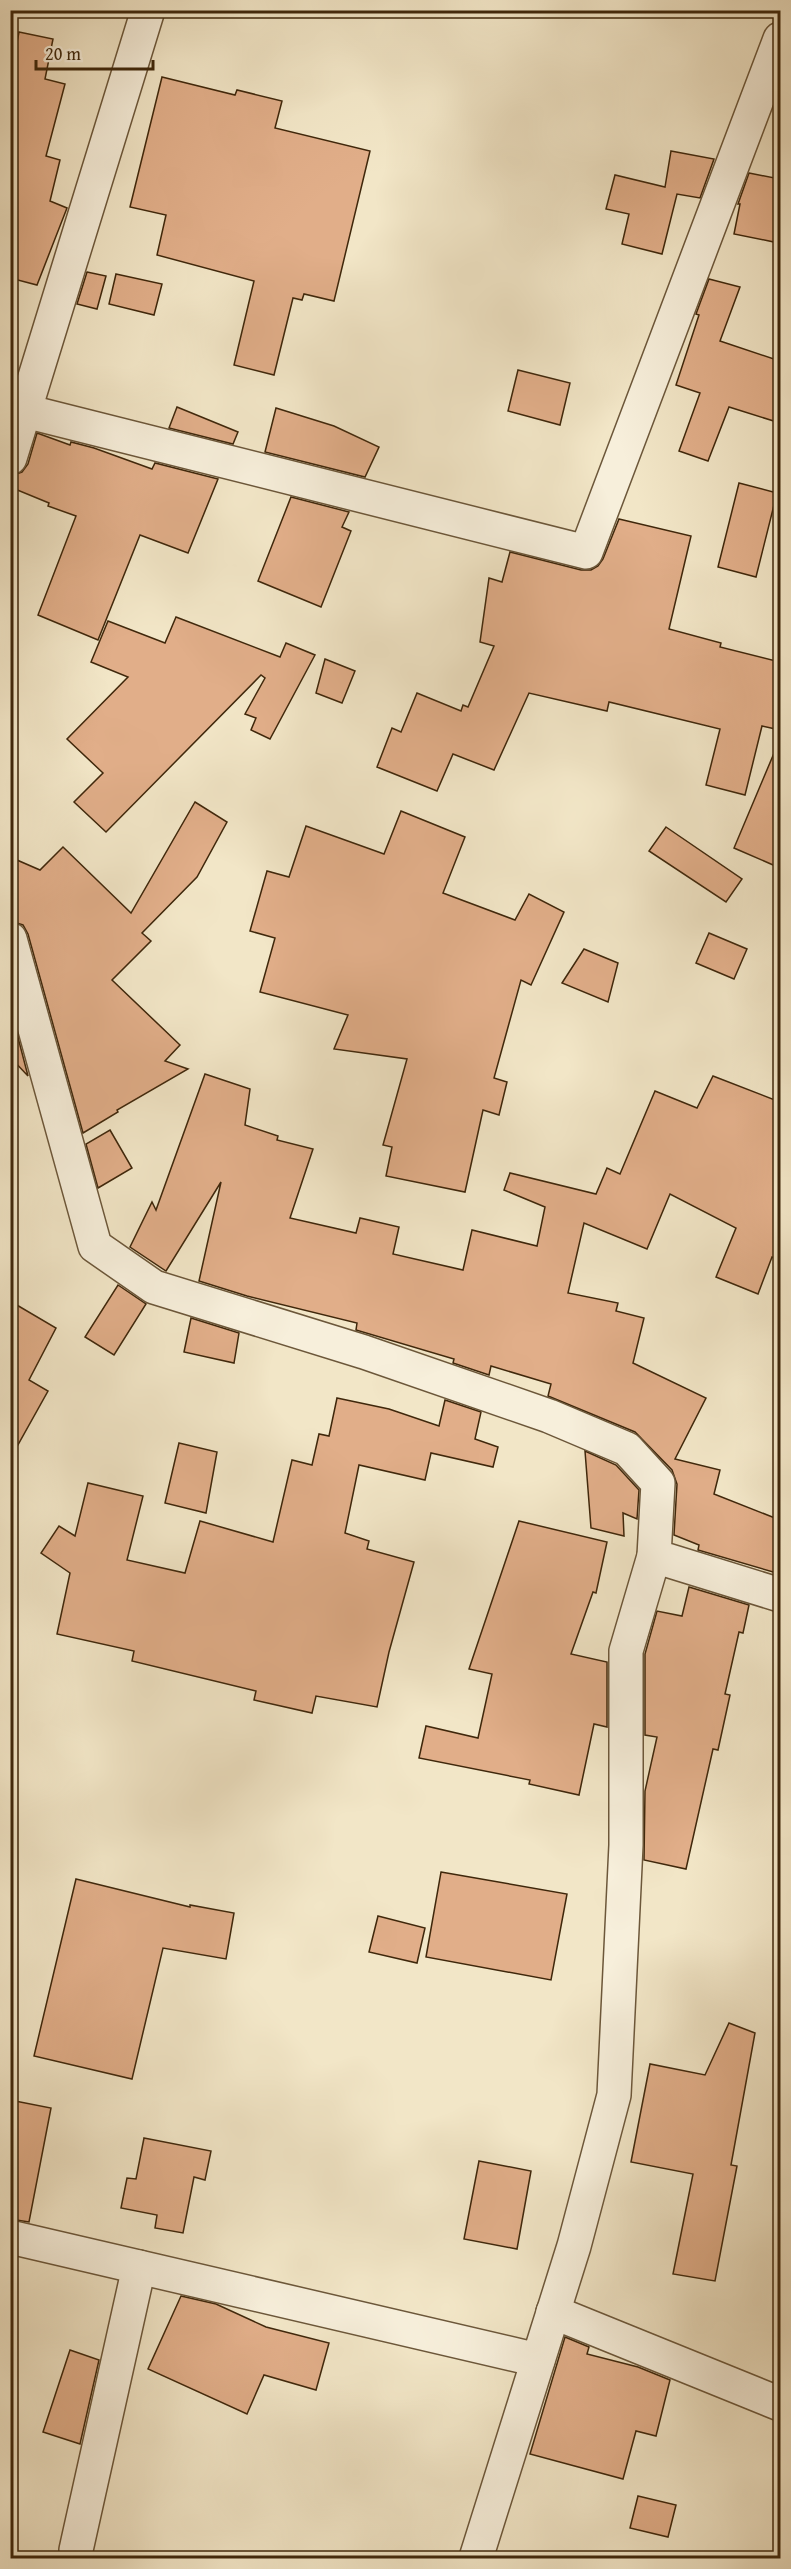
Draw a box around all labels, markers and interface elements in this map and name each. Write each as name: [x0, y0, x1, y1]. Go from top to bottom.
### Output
scale bar: [36, 33, 153, 71]
text: 20 m: [45, 40, 81, 67]

